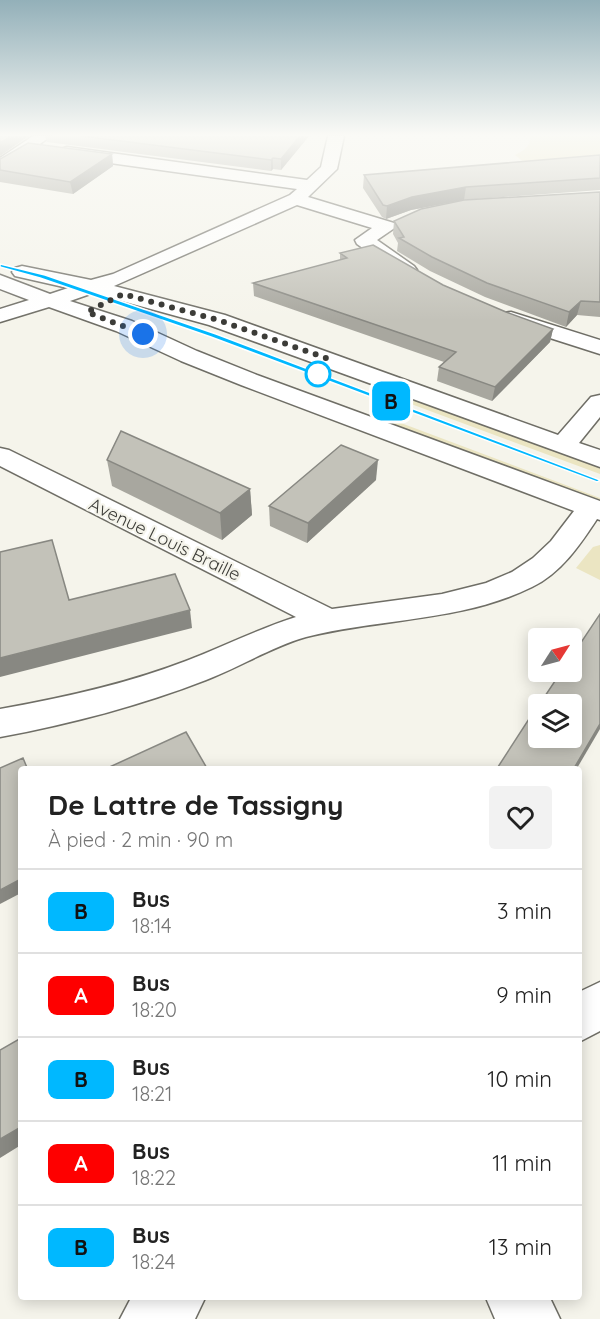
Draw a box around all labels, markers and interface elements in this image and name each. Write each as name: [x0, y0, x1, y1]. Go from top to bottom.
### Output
your location: [128, 319, 158, 349]
unlabelled marker: [305, 361, 331, 387]
line badge: B: [372, 382, 410, 420]
text: B: [384, 388, 398, 414]
street label: Avenue Louis Braille: [85, 492, 245, 586]
north arrow: [528, 628, 582, 682]
map controls: [528, 628, 582, 748]
button: layers: [528, 694, 582, 748]
button: heart: [489, 786, 552, 849]
text: De Lattre de Tassigny: [48, 787, 343, 822]
text: À pied · 2 min · 90 m: [48, 827, 233, 852]
text: Bus: [132, 885, 170, 913]
text: 3 min: [497, 897, 552, 925]
text: B: [74, 898, 88, 924]
text: 18:14: [132, 913, 172, 938]
text: Bus: [132, 969, 170, 997]
text: 9 min: [496, 981, 552, 1009]
text: A: [74, 982, 88, 1008]
text: 18:20: [132, 997, 177, 1022]
text: Bus: [132, 1053, 170, 1081]
text: 10 min: [487, 1065, 552, 1093]
text: B: [74, 1066, 88, 1092]
text: 18:21: [132, 1081, 172, 1106]
text: Bus: [132, 1137, 170, 1165]
text: 11 min: [492, 1149, 552, 1177]
text: A: [74, 1150, 88, 1176]
text: 18:22: [132, 1165, 176, 1190]
text: Bus: [132, 1221, 170, 1249]
text: 13 min: [489, 1233, 552, 1261]
text: B: [74, 1234, 88, 1260]
text: 18:24: [132, 1249, 175, 1274]

